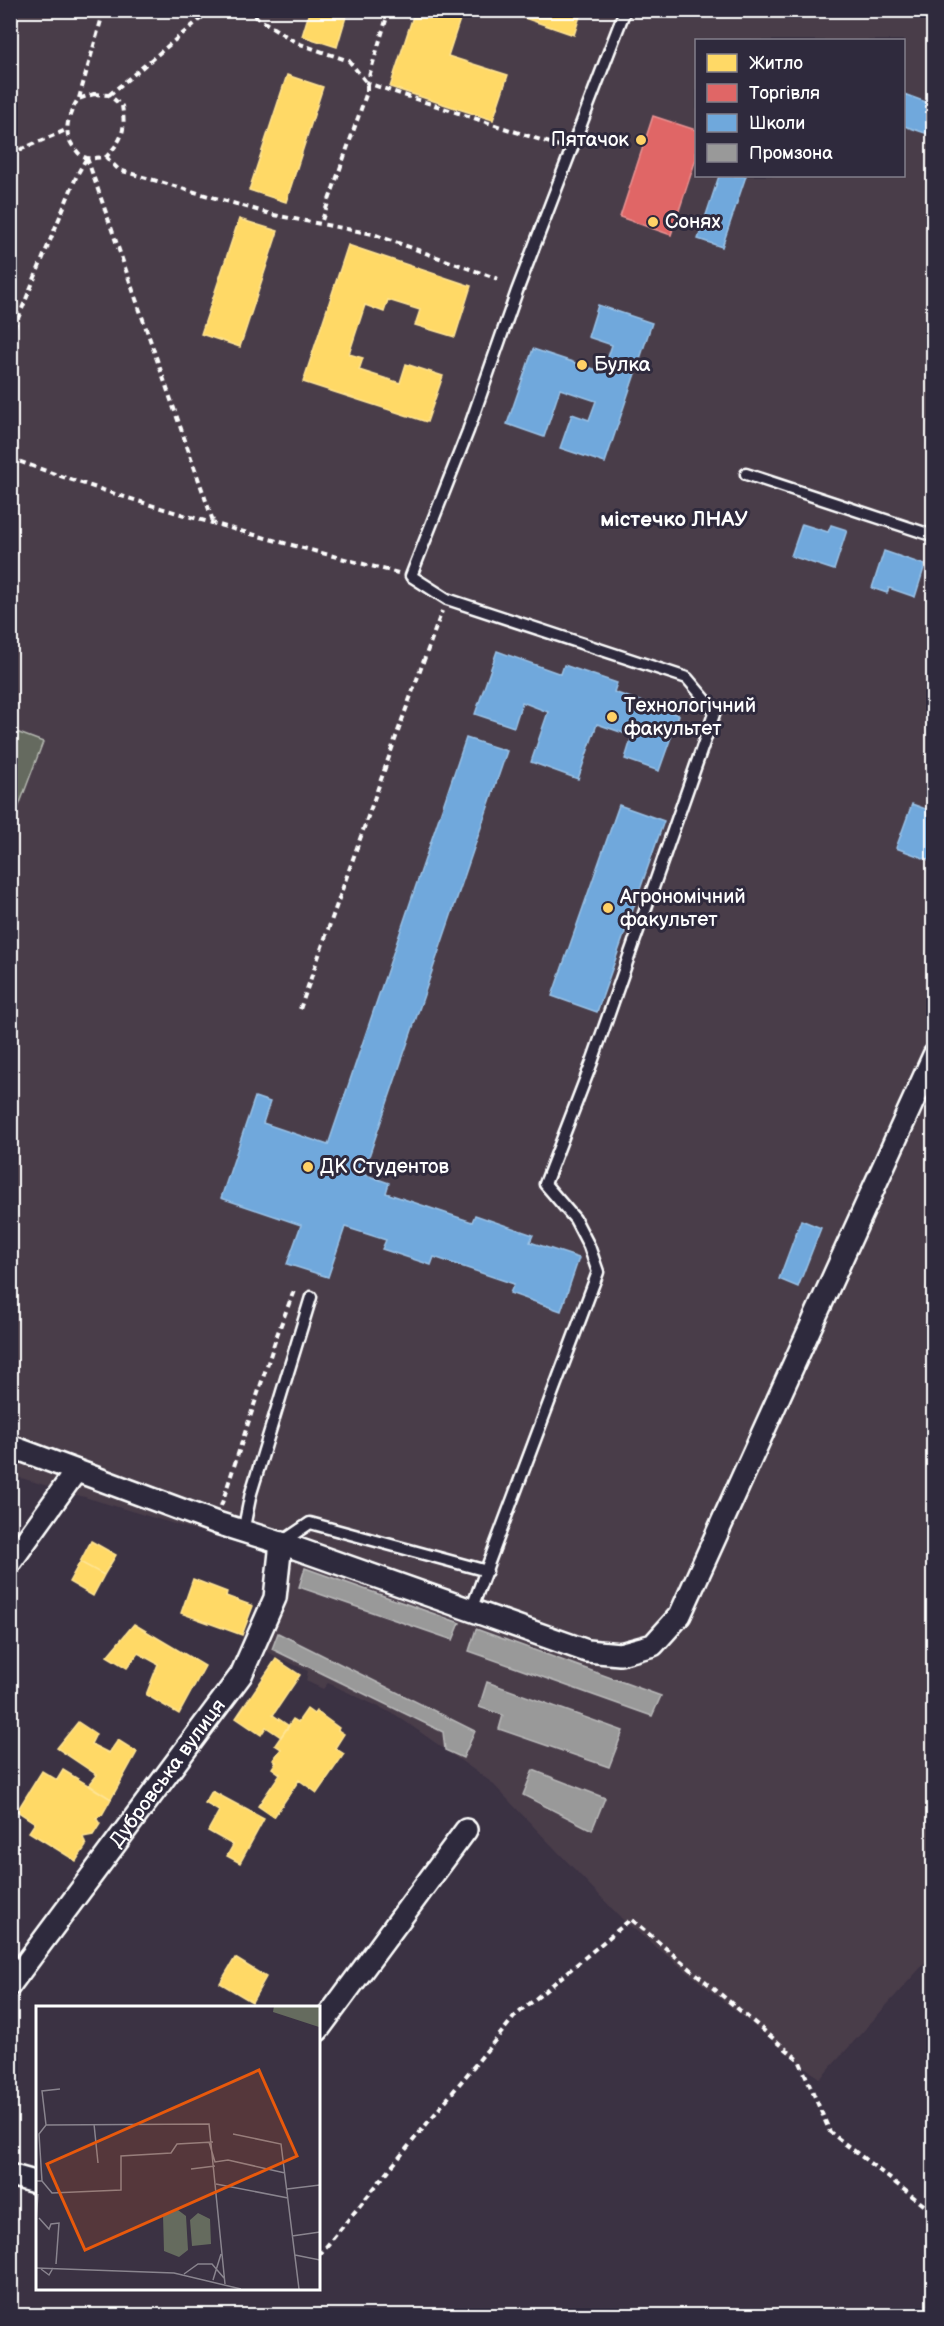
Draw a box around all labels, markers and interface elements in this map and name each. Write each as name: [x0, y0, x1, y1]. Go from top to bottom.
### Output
legend: [695, 39, 905, 177]
text: Житло: [749, 53, 803, 74]
text: Торгівля: [749, 83, 820, 104]
text: Школи: [749, 113, 805, 134]
place label: Пятачок: [551, 128, 629, 152]
marker: Пятачок: [634, 133, 648, 147]
text: Промзона: [749, 143, 833, 164]
place label: Сонях: [665, 210, 720, 234]
marker: Сонях: [646, 215, 660, 229]
place label: Булка: [594, 353, 651, 377]
marker: Булка: [575, 358, 589, 372]
district label: містечко ЛНАУ: [600, 507, 748, 532]
place label: Технологічний факультет: [624, 694, 756, 741]
marker: Технологічний факультет: [605, 710, 619, 724]
place label: Агрономічний факультет: [619, 885, 746, 932]
marker: Агрономічний факультет: [601, 901, 615, 915]
place label: ДК Студентов: [320, 1155, 449, 1179]
marker: ДК Студентов: [301, 1160, 315, 1174]
street label: Дубровська вулиця: [105, 1694, 231, 1852]
inset map: [36, 2006, 320, 2290]

